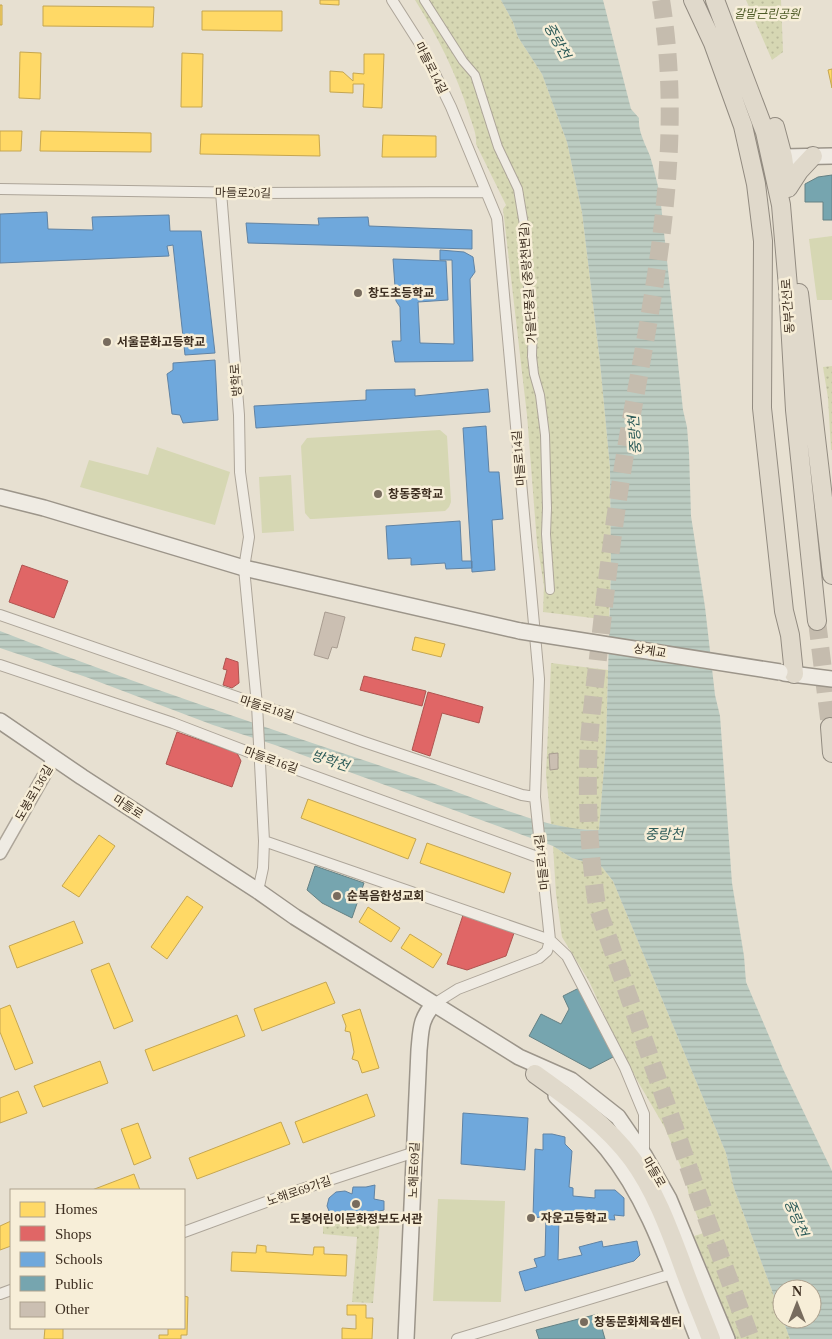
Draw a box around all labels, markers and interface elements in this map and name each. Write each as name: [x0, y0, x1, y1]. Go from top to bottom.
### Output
park label: 갈말근린공원: [734, 7, 801, 21]
water label: 중랑천: [541, 20, 573, 63]
street label: 마들로14길: [412, 40, 450, 96]
street label: 마들로20길: [215, 186, 271, 200]
street label: 가을단풍길 (중랑천변길): [517, 222, 539, 344]
street label: 동부간선로: [779, 278, 797, 334]
place label: 창도초등학교: [368, 286, 434, 300]
marker: 창도초등학교: [352, 287, 364, 299]
place label: 서울문화고등학교: [117, 335, 205, 349]
marker: 서울문화고등학교: [101, 336, 113, 348]
street label: 방학로: [228, 363, 244, 397]
water label: 중랑천: [626, 414, 644, 455]
street label: 마들로14길: [510, 429, 528, 487]
place label: 창동중학교: [388, 487, 443, 501]
marker: 창동중학교: [372, 488, 384, 500]
street label: 상계교: [633, 641, 667, 661]
street label: 마들로18길: [238, 693, 296, 723]
street label: 마들로16길: [242, 744, 300, 776]
water label: 방학천: [309, 748, 352, 774]
street label: 도봉로136길: [12, 763, 56, 823]
street label: 마들로: [110, 792, 146, 822]
water label: 중랑천: [645, 827, 684, 842]
street label: 마들로14길: [532, 833, 552, 891]
place label: 순복음한성교회: [347, 889, 424, 903]
marker: 순복음한성교회: [331, 890, 343, 902]
street label: 노해로69길: [406, 1142, 422, 1198]
street label: 마들로: [640, 1154, 668, 1190]
street label: 노해로69가길: [265, 1173, 333, 1209]
legend: [10, 1189, 185, 1329]
water label: 중랑천: [782, 1197, 811, 1240]
marker: 도봉어린이문화정보도서관: [350, 1198, 362, 1210]
text: Homes: [55, 1201, 98, 1217]
place label: 자운고등학교: [541, 1211, 607, 1225]
place label: 도봉어린이문화정보도서관: [290, 1212, 422, 1226]
marker: 자운고등학교: [525, 1212, 537, 1224]
text: Shops: [55, 1226, 92, 1242]
text: Schools: [55, 1251, 103, 1267]
text: Public: [55, 1276, 94, 1292]
north arrow: [772, 1279, 822, 1329]
text: N: [792, 1284, 802, 1299]
text: Other: [55, 1301, 89, 1317]
place label: 창동문화체육센터: [594, 1315, 682, 1329]
marker: 창동문화체육센터: [578, 1316, 590, 1328]

